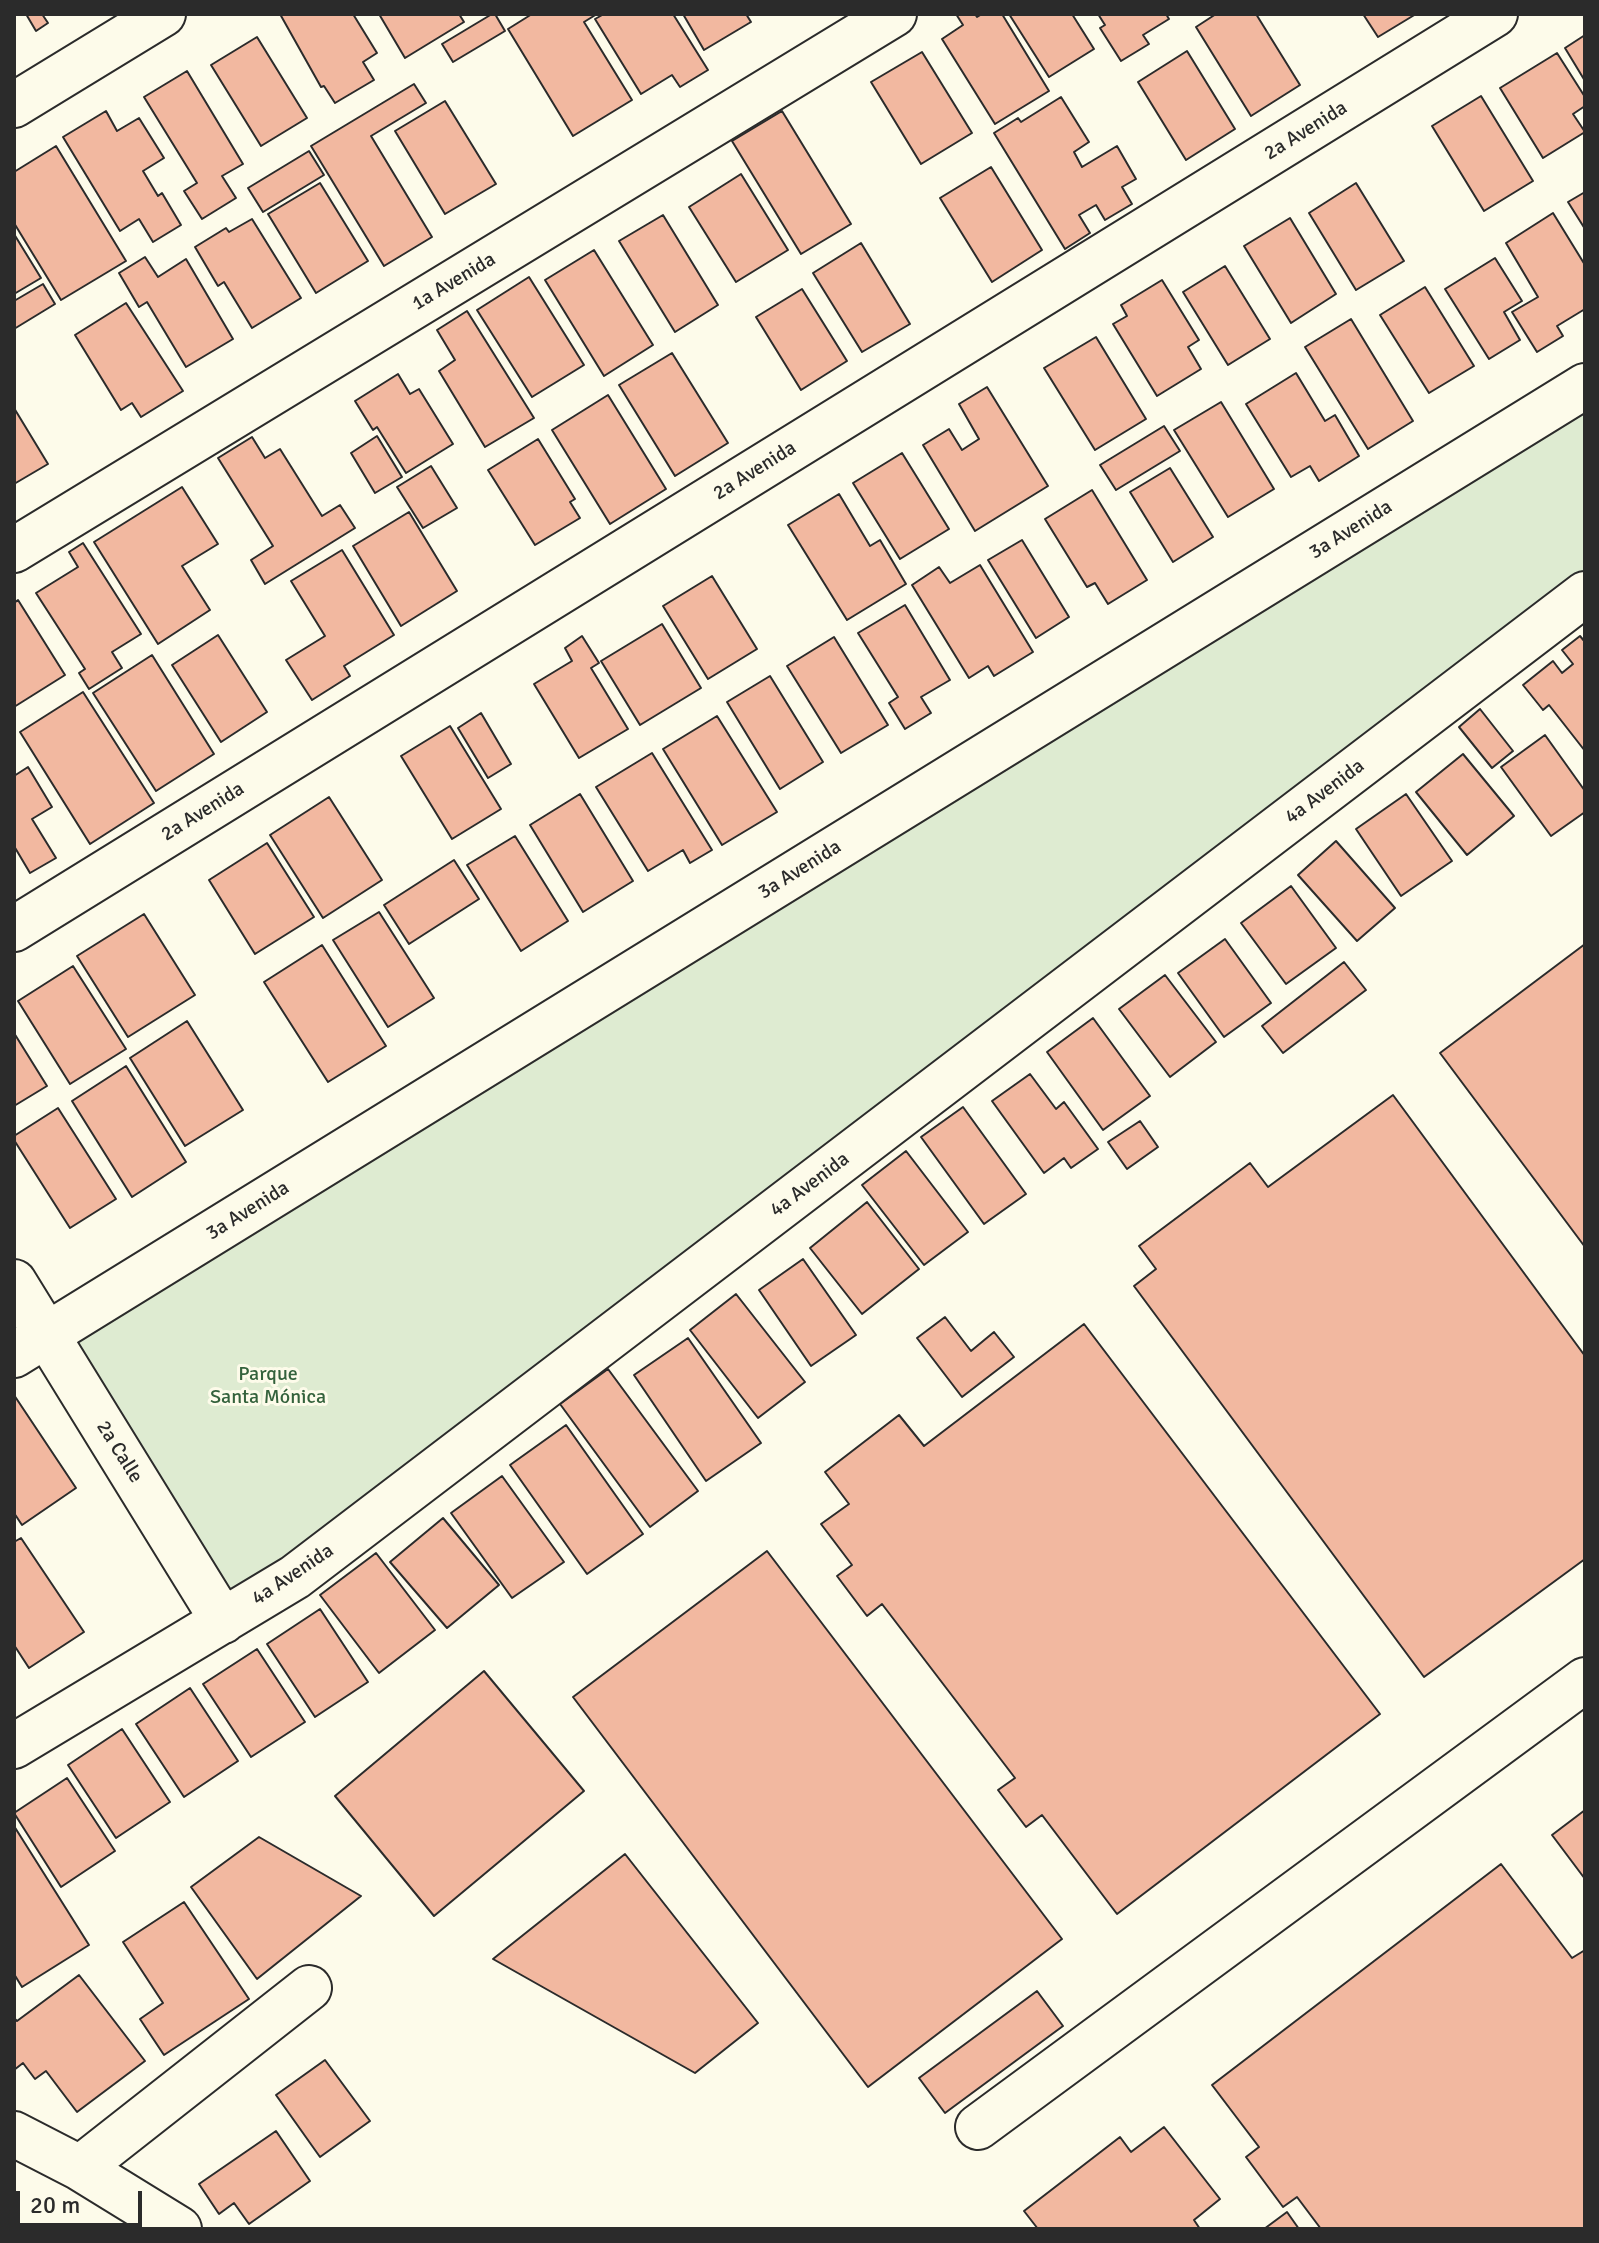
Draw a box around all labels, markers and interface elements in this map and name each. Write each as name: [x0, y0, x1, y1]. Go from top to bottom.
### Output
street label: 2a Avenida: [1260, 96, 1352, 166]
street label: 1a Avenida: [408, 248, 500, 316]
street label: 2a Avenida: [709, 436, 801, 506]
street label: 3a Avenida: [1305, 495, 1397, 565]
street label: 4a Avenida: [1281, 754, 1369, 830]
street label: 2a Avenida: [157, 777, 249, 847]
street label: 3a Avenida: [754, 835, 846, 905]
street label: 4a Avenida: [766, 1147, 854, 1223]
street label: 3a Avenida: [202, 1176, 294, 1246]
park label: Parque Santa Mónica: [210, 1363, 326, 1410]
street label: 2a Calle: [91, 1416, 147, 1488]
street label: 4a Avenida: [248, 1539, 338, 1611]
scale bar: [20, 2175, 146, 2225]
text: 20 m: [30, 2190, 80, 2220]

